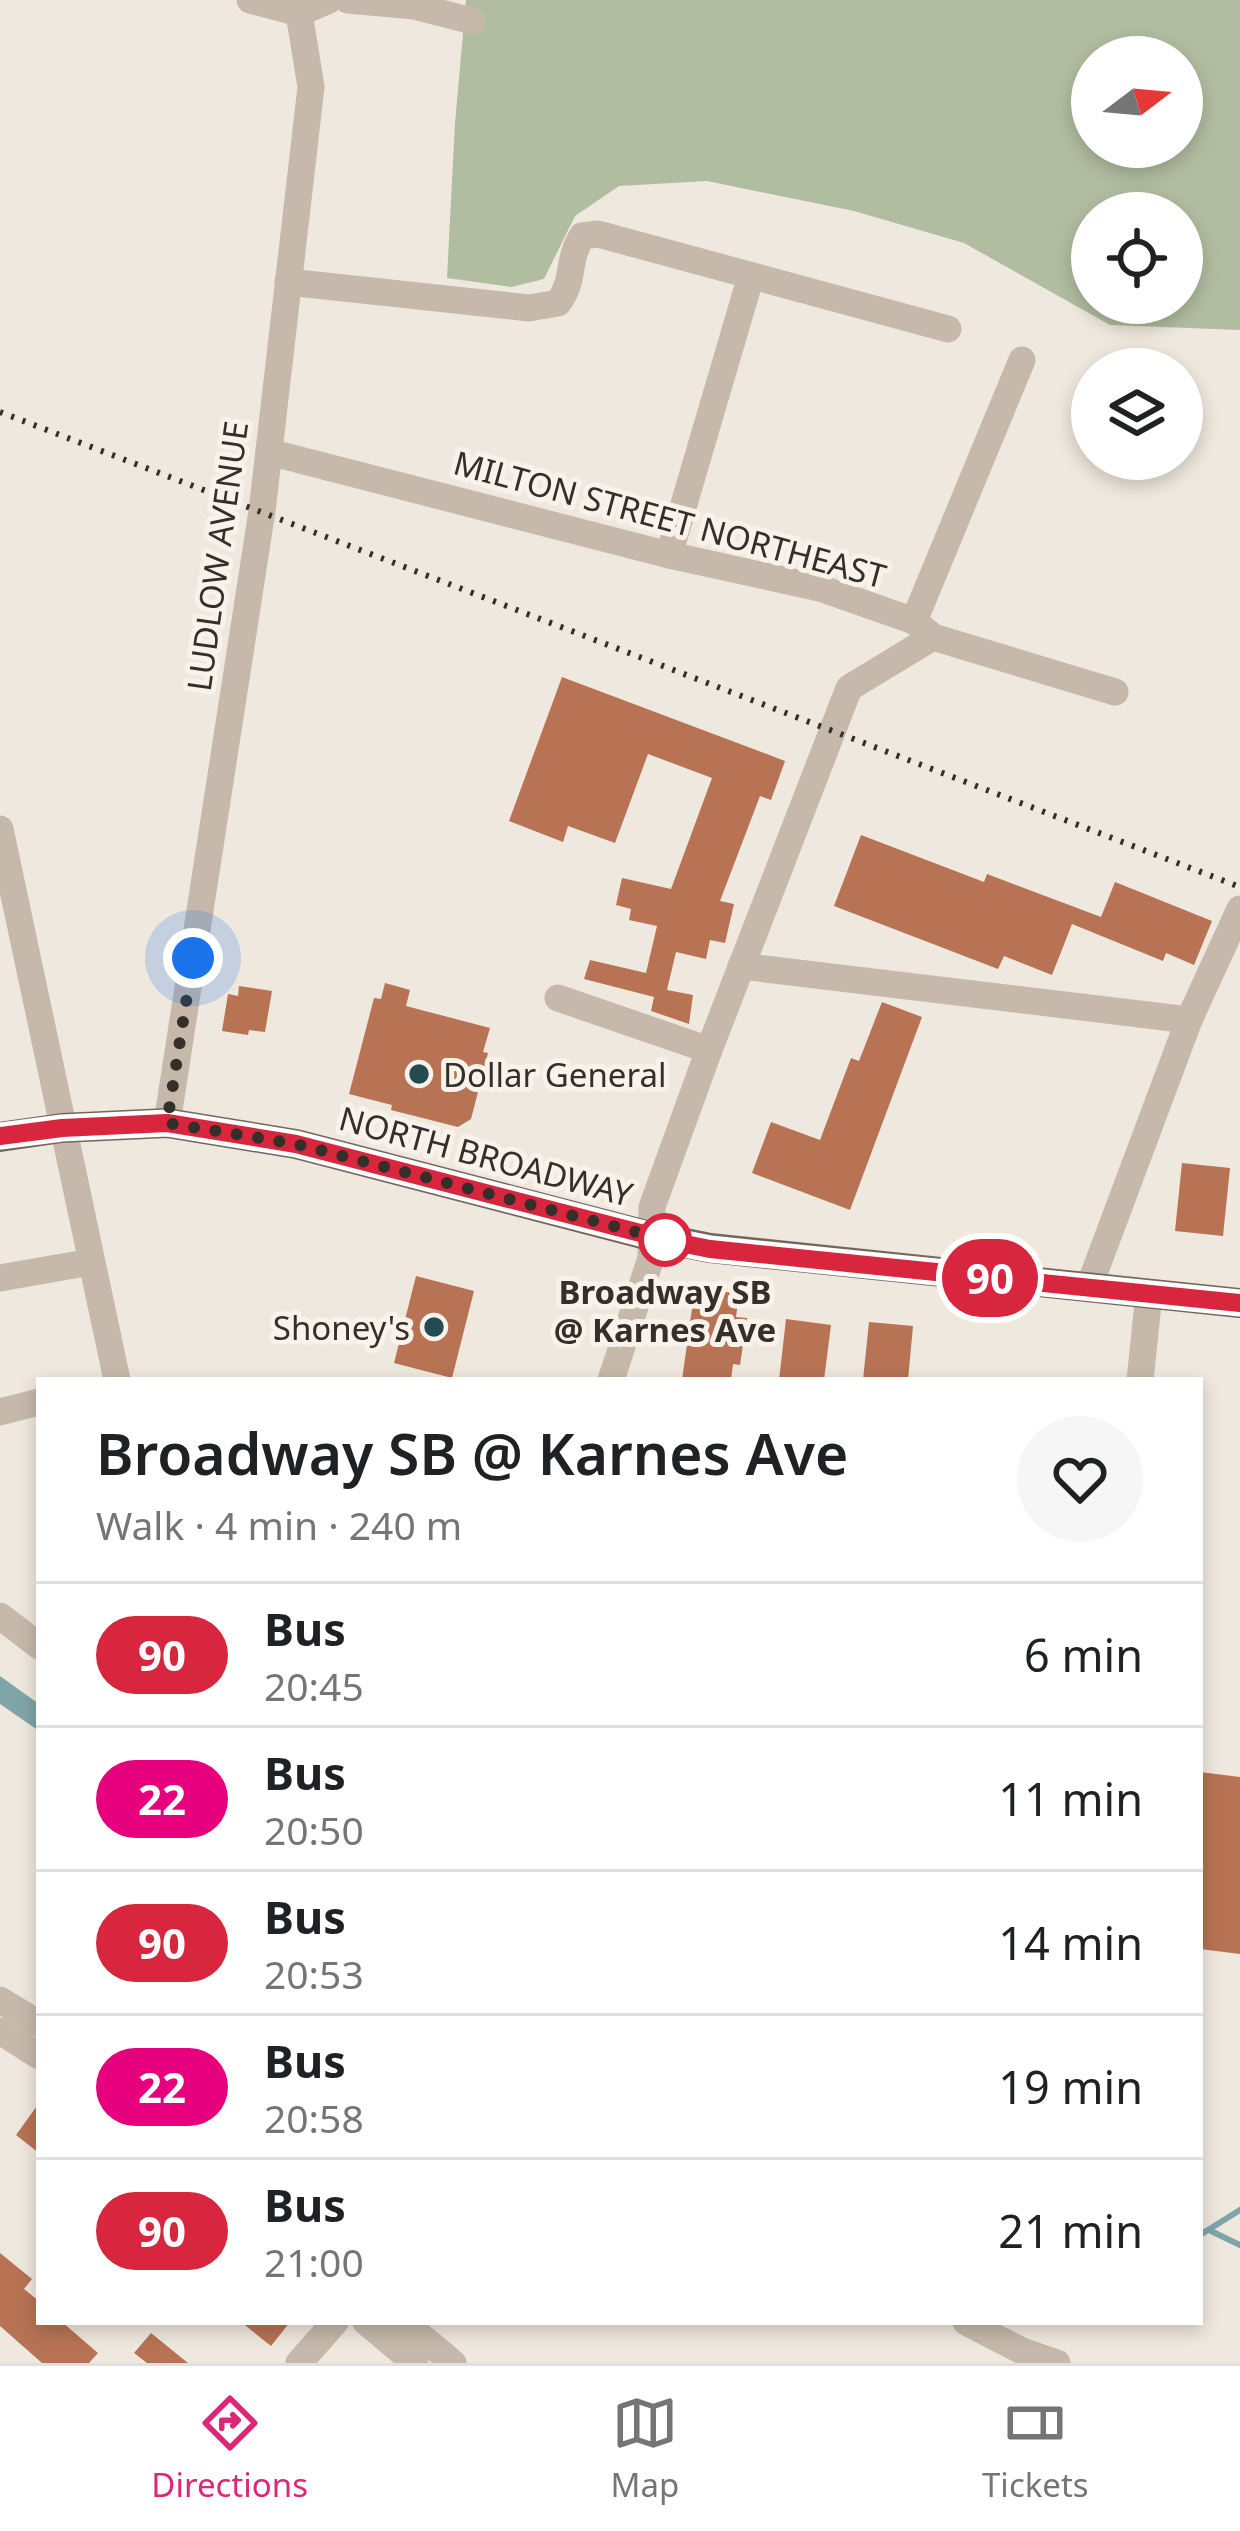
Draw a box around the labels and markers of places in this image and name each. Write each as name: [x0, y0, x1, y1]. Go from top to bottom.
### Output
place label: Dollar General: [443, 1052, 666, 1097]
marker: Dollar General: [406, 1061, 432, 1087]
marker: Broadway SB @ Karnes Ave: [640, 1215, 690, 1265]
place label: Broadway SB @ Karnes Ave: [554, 1269, 776, 1352]
place label: Shoney's: [273, 1305, 410, 1350]
marker: Shoney's: [421, 1314, 447, 1340]

